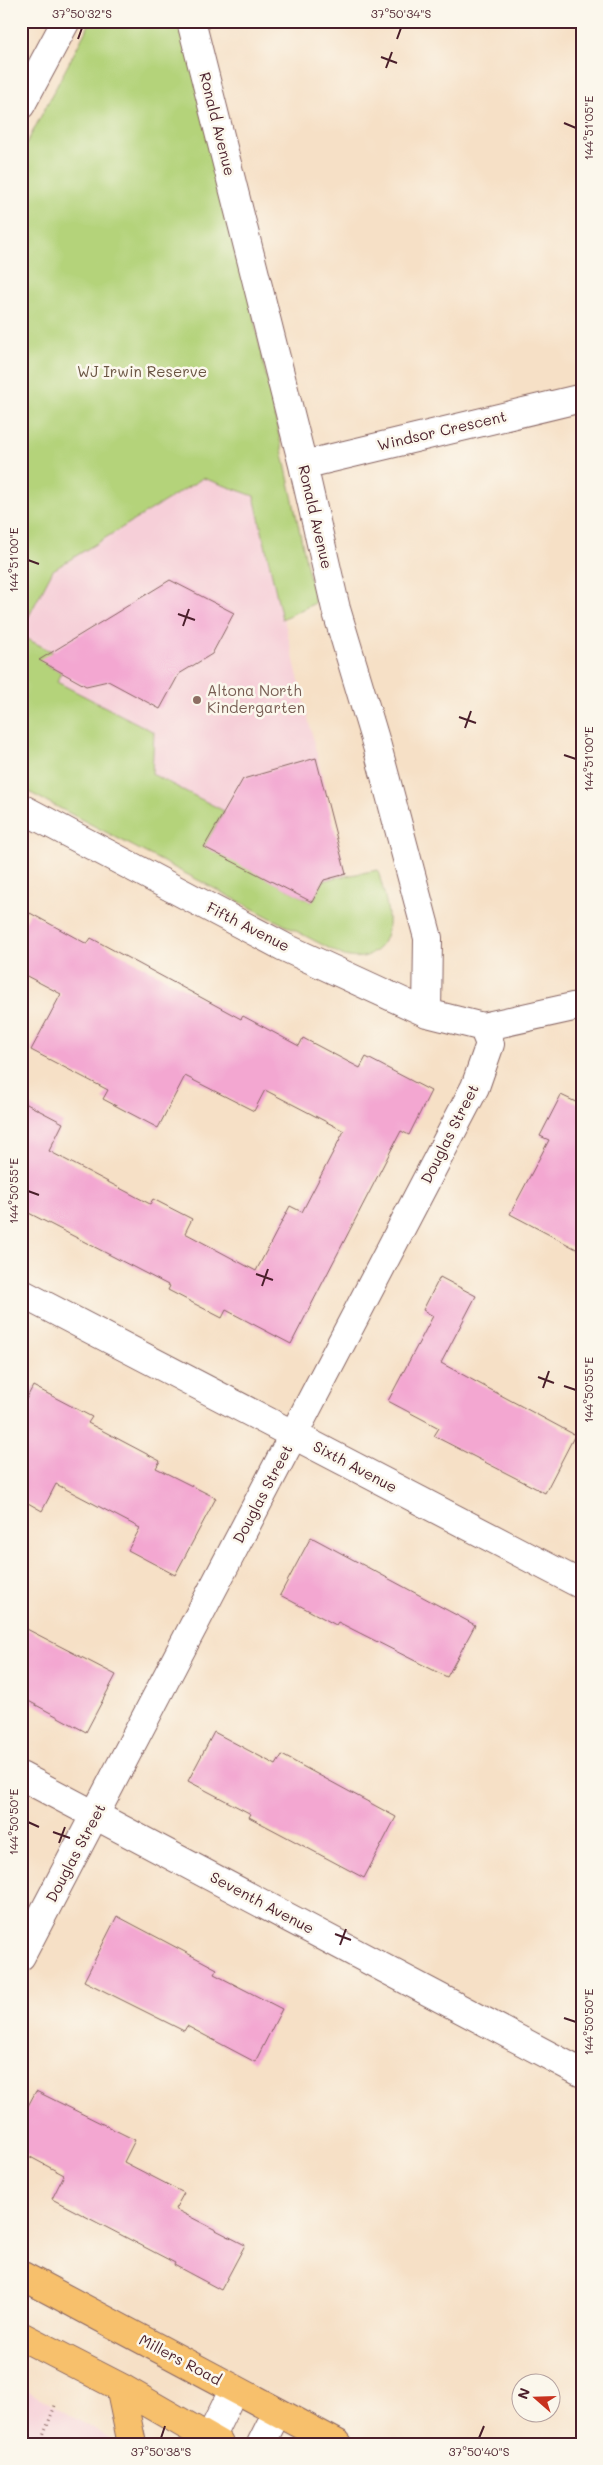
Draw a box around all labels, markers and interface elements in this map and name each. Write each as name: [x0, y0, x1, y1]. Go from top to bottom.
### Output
text: 37°50'32"S: [52, 5, 112, 21]
text: 37°50'34"S: [371, 5, 431, 21]
street label: Ronald Avenue: [195, 70, 241, 178]
text: 144°51'05"E: [580, 96, 596, 160]
park label: WJ Irwin Reserve: [77, 361, 207, 381]
street label: Windsor Crescent: [375, 405, 508, 455]
street label: Ronald Avenue: [294, 463, 338, 571]
text: 144°51'00"E: [5, 527, 21, 593]
place label: Altona North Kindergarten: [207, 680, 305, 717]
marker: Altona North Kindergarten: [191, 694, 203, 706]
text: 144°51'00"E: [580, 726, 596, 792]
street label: Fifth Avenue: [204, 897, 293, 956]
street label: Douglas Street: [415, 1080, 483, 1187]
text: 144°50'55"E: [5, 1158, 21, 1224]
text: 144°50'55"E: [580, 1357, 596, 1423]
street label: Sixth Avenue: [310, 1436, 401, 1497]
street label: Douglas Street: [228, 1441, 297, 1546]
text: 144°50'50"E: [5, 1789, 21, 1855]
street label: Douglas Street: [41, 1800, 110, 1905]
street label: Seventh Avenue: [207, 1866, 318, 1938]
text: 144°50'50"E: [580, 1989, 596, 2055]
street label: Millers Road: [136, 2329, 225, 2389]
north arrow: [510, 2372, 560, 2422]
text: N: [513, 2385, 534, 2402]
text: 37°50'38"S: [131, 2443, 192, 2459]
text: 37°50'40"S: [449, 2443, 510, 2459]

